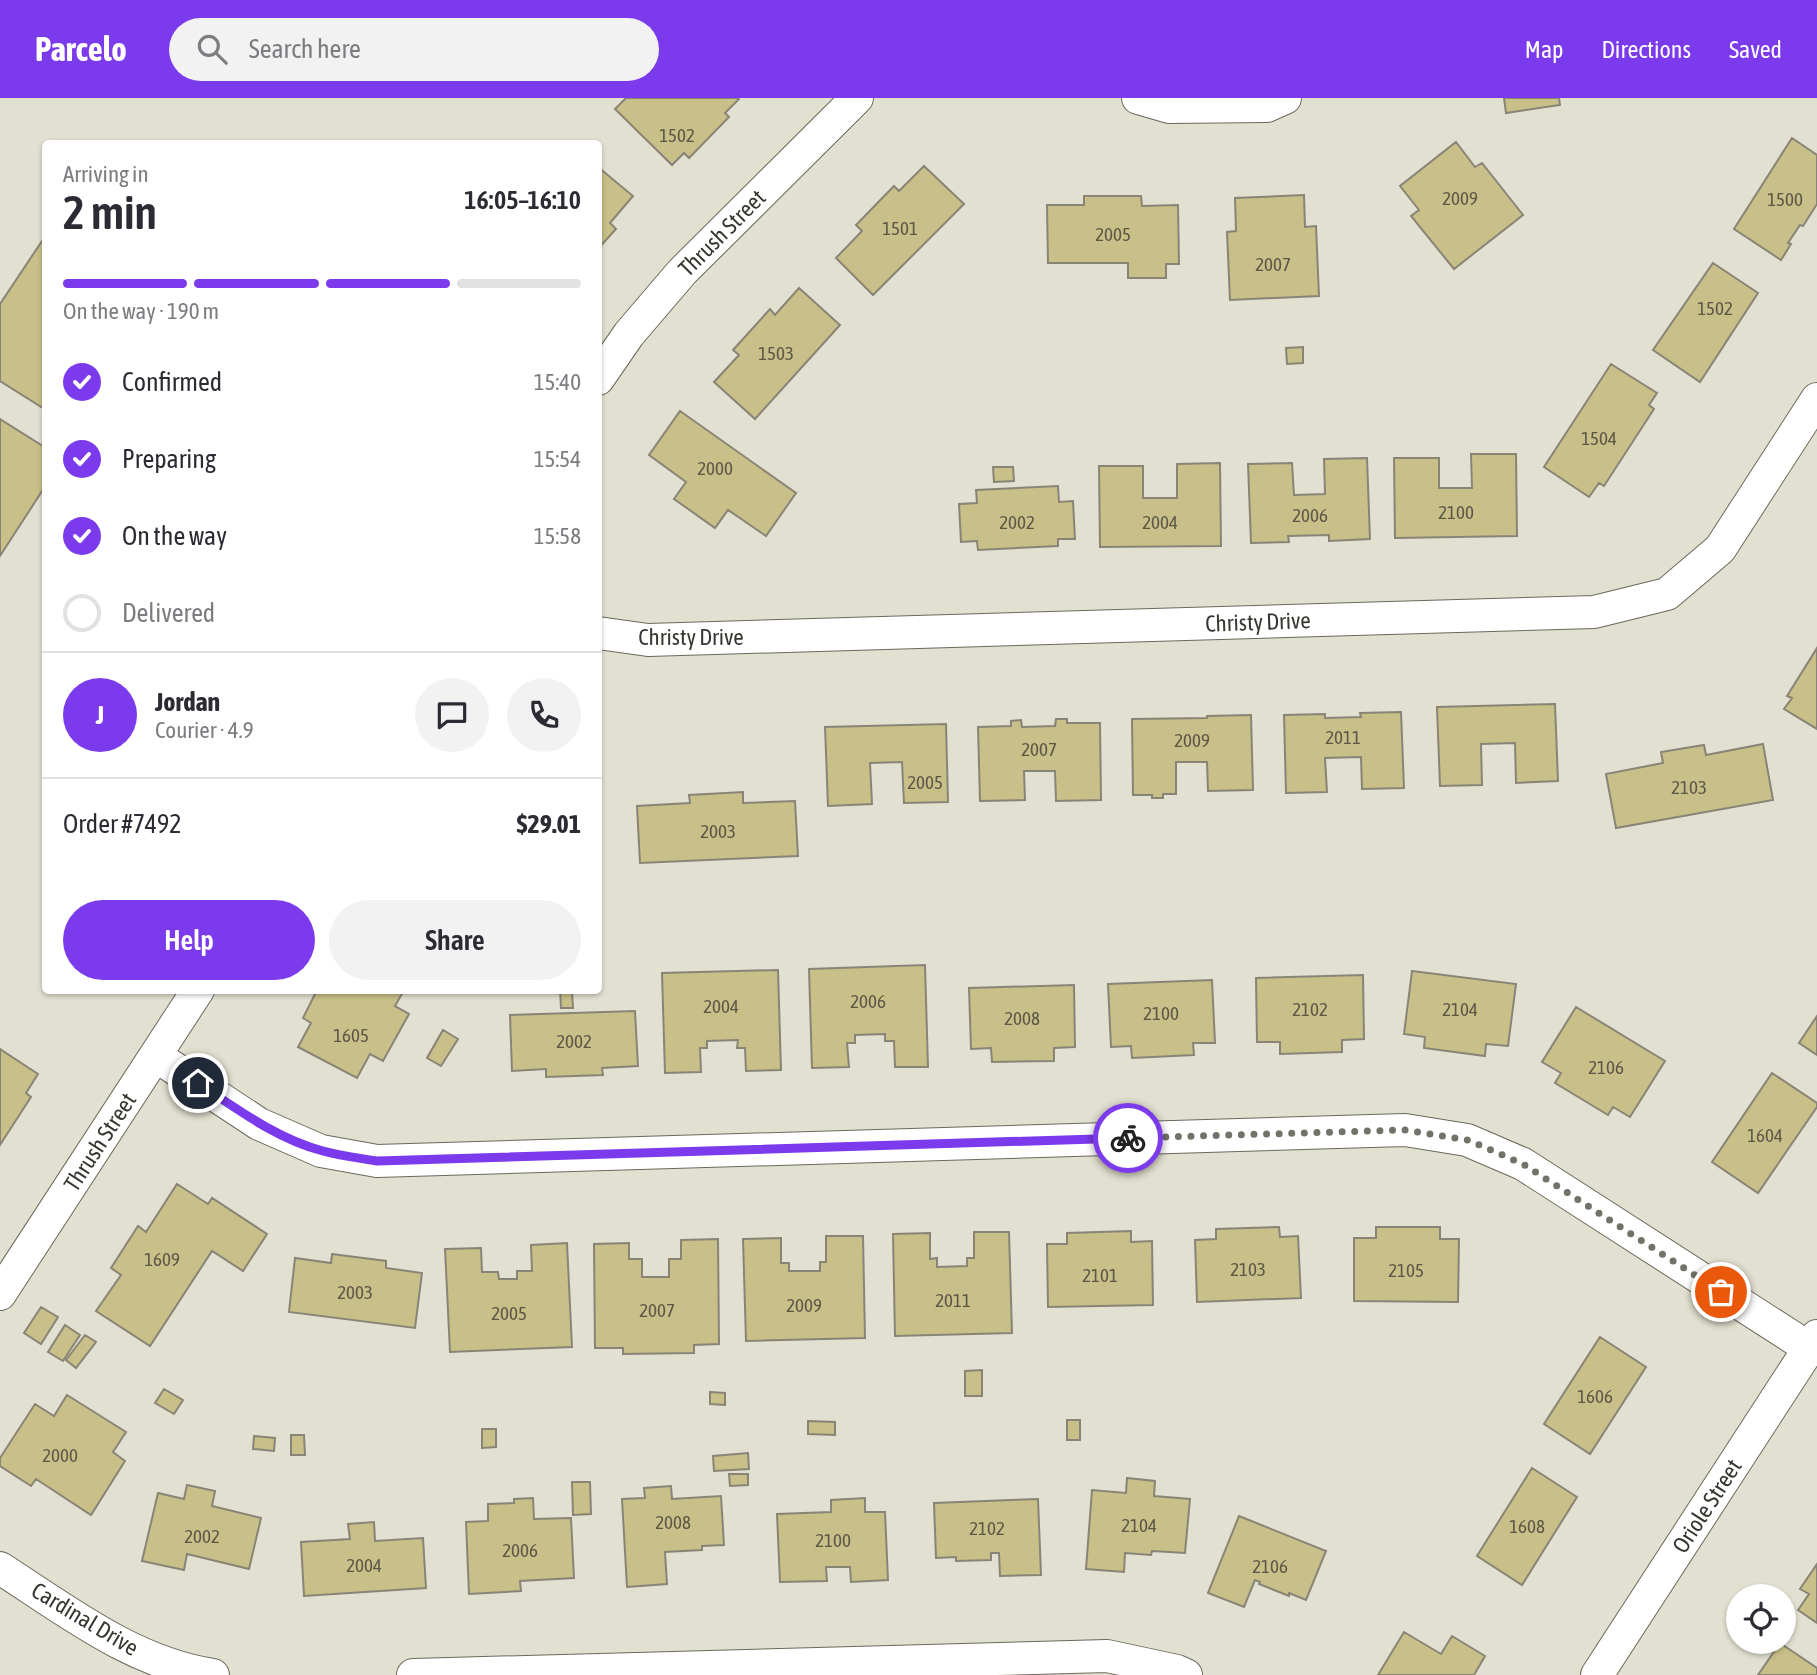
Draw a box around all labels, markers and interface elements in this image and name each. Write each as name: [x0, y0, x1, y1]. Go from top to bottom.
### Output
search box: [169, 18, 659, 81]
text: Parcelo: [35, 30, 127, 68]
icon: search: [193, 30, 231, 68]
text: Search here: [249, 34, 361, 64]
text: Map: [1525, 36, 1563, 63]
text: Directions: [1601, 36, 1691, 63]
text: Saved: [1729, 36, 1782, 63]
house number: 1502: [659, 124, 695, 146]
text: Arriving in: [63, 161, 149, 187]
street label: Thrush Street: [673, 184, 771, 282]
text: 16:05–16:10: [464, 185, 581, 215]
text: 2 min: [63, 186, 157, 239]
house number: 2009: [1442, 187, 1478, 209]
house number: 1500: [1767, 188, 1803, 210]
house number: 1501: [882, 217, 918, 239]
house number: 2005: [1095, 223, 1131, 245]
house number: 2007: [1255, 253, 1291, 275]
house number: 1502: [1697, 297, 1733, 319]
text: On the way · 190 m: [63, 298, 219, 324]
house number: 1503: [758, 342, 794, 364]
icon: check: [63, 363, 101, 401]
text: Confirmed: [122, 367, 222, 397]
text: 15:40: [534, 369, 581, 395]
house number: 1504: [1581, 427, 1617, 449]
icon: check: [63, 440, 101, 478]
text: Preparing: [122, 444, 216, 474]
text: 15:54: [534, 446, 581, 472]
house number: 2000: [697, 457, 733, 479]
house number: 2100: [1438, 501, 1474, 523]
house number: 2006: [1292, 504, 1328, 526]
house number: 2002: [999, 511, 1035, 533]
house number: 2004: [1142, 511, 1178, 533]
icon: check: [63, 517, 101, 555]
text: On the way: [122, 521, 227, 551]
text: 15:58: [534, 523, 581, 549]
text: Delivered: [122, 598, 215, 628]
street label: Christy Drive: [1205, 607, 1311, 637]
street label: Christy Drive: [638, 624, 744, 650]
button: chat: [415, 678, 489, 752]
button: phone: [507, 678, 581, 752]
text: Jordan: [155, 687, 220, 717]
text: J: [96, 700, 104, 730]
text: Courier · 4.9: [155, 717, 254, 743]
house number: 2011: [1325, 726, 1361, 748]
house number: 2009: [1174, 729, 1210, 751]
house number: 2007: [1021, 738, 1057, 760]
house number: 2005: [907, 771, 943, 793]
house number: 2103: [1671, 776, 1707, 798]
text: Order #7492: [63, 809, 182, 839]
text: $29.01: [517, 809, 581, 839]
house number: 2003: [700, 820, 736, 842]
button: Help: [63, 900, 315, 980]
button: Share: [329, 900, 581, 980]
house number: 2006: [850, 990, 886, 1012]
house number: 2004: [703, 995, 739, 1017]
house number: 2102: [1292, 998, 1328, 1020]
house number: 2104: [1442, 998, 1478, 1020]
house number: 2100: [1143, 1002, 1179, 1024]
house number: 2008: [1004, 1007, 1040, 1029]
house number: 1605: [333, 1024, 369, 1046]
house number: 2002: [556, 1030, 592, 1052]
pin: [168, 1053, 228, 1113]
house number: 2106: [1588, 1056, 1624, 1078]
icon: home: [179, 1064, 217, 1102]
street label: Thrush Street: [59, 1088, 141, 1196]
courier: [1093, 1103, 1163, 1173]
icon: bike: [1109, 1119, 1147, 1157]
house number: 1604: [1747, 1124, 1783, 1146]
house number: 1609: [144, 1248, 180, 1270]
house number: 2103: [1230, 1258, 1266, 1280]
house number: 2105: [1388, 1259, 1424, 1281]
pin: [1691, 1262, 1751, 1322]
house number: 2101: [1082, 1264, 1118, 1286]
icon: bag: [1702, 1273, 1740, 1311]
house number: 2003: [337, 1281, 373, 1303]
house number: 2011: [935, 1289, 971, 1311]
house number: 2009: [786, 1294, 822, 1316]
house number: 2007: [639, 1299, 675, 1321]
house number: 2005: [491, 1302, 527, 1324]
house number: 1606: [1577, 1385, 1613, 1407]
house number: 2000: [42, 1444, 78, 1466]
street label: Oriole Street: [1667, 1454, 1747, 1558]
house number: 2008: [655, 1511, 691, 1533]
house number: 2104: [1121, 1514, 1157, 1536]
house number: 1608: [1509, 1515, 1545, 1537]
house number: 2102: [969, 1517, 1005, 1539]
house number: 2002: [184, 1525, 220, 1547]
house number: 2100: [815, 1529, 851, 1551]
house number: 2006: [502, 1539, 538, 1561]
house number: 2004: [346, 1554, 382, 1576]
house number: 2106: [1252, 1555, 1288, 1577]
street label: Cardinal Drive: [27, 1577, 143, 1661]
map controls: [1726, 1584, 1796, 1654]
button: locate: [1726, 1584, 1796, 1654]

